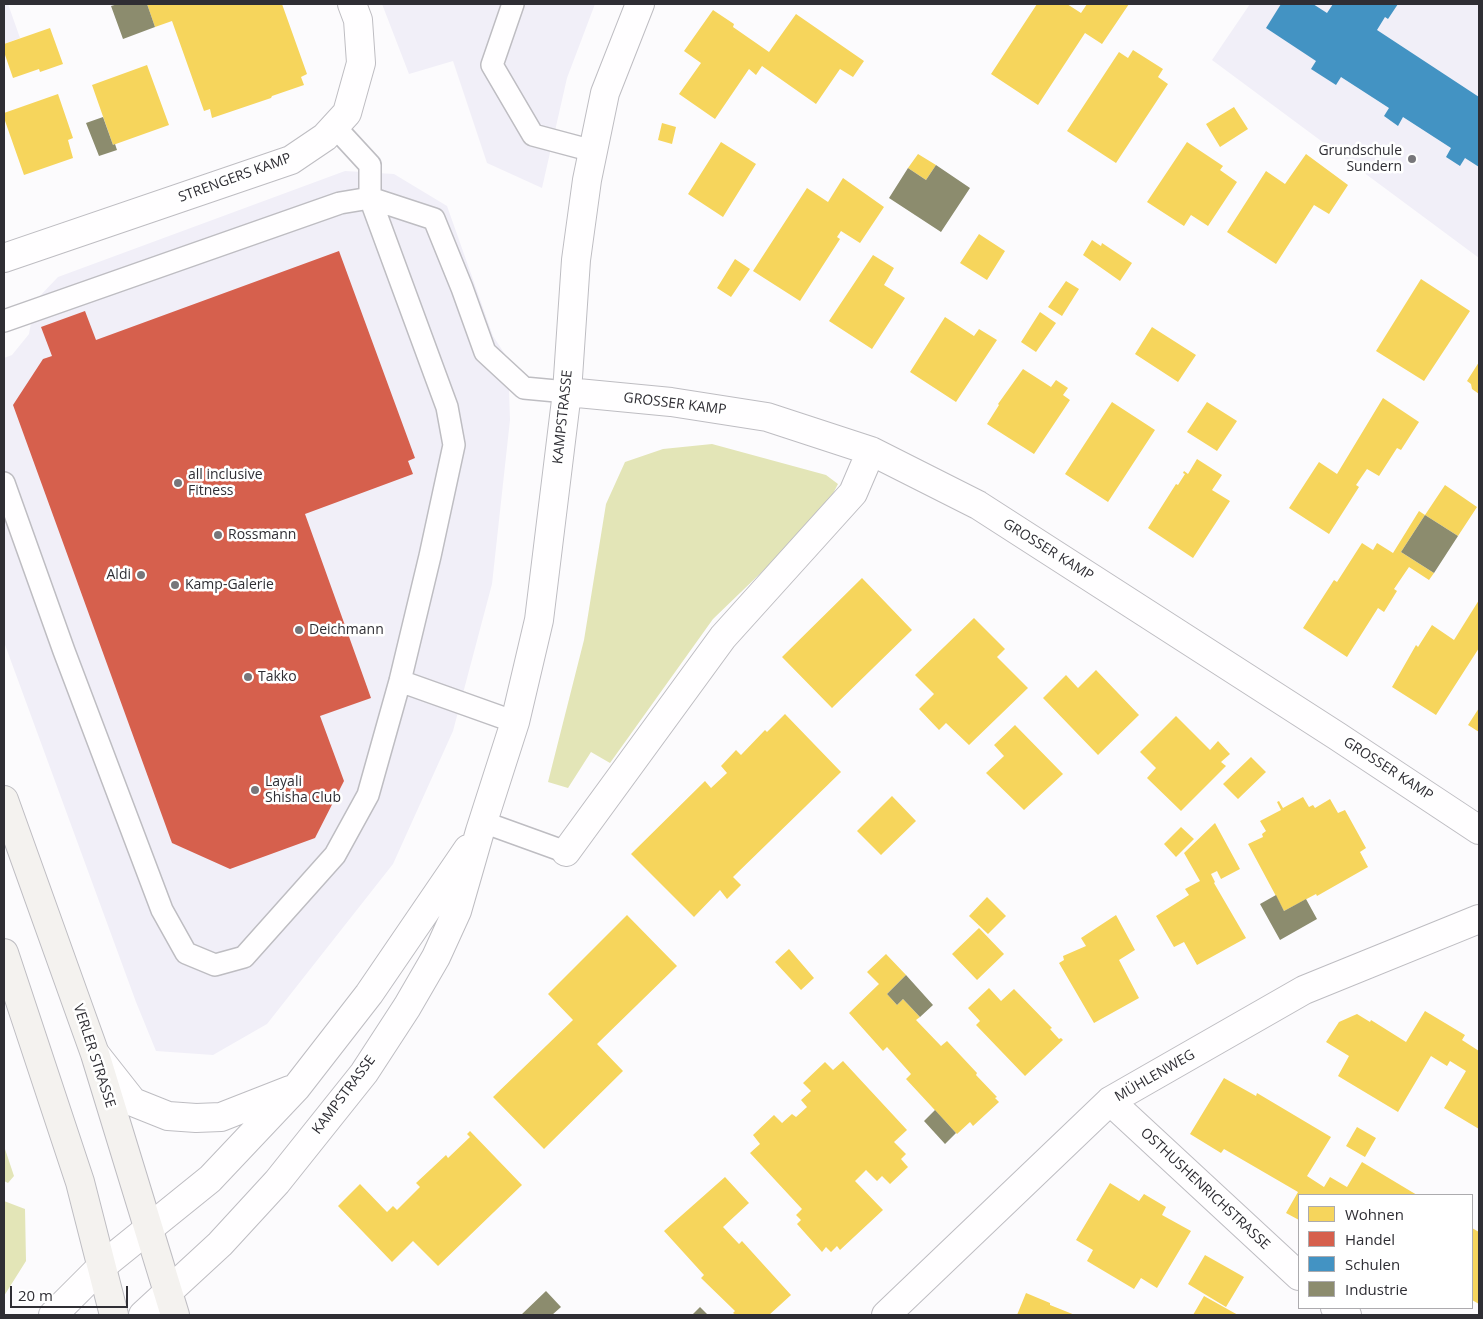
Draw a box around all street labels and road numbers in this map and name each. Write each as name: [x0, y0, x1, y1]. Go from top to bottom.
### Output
street label: STRENGERS KAMP: [176, 150, 294, 206]
street label: KAMPSTRASSE: [550, 369, 576, 465]
street label: GROSSER KAMP: [623, 389, 727, 419]
street label: GROSSER KAMP: [1000, 515, 1096, 585]
street label: GROSSER KAMP: [1340, 734, 1436, 804]
street label: VERLER STRASSE: [69, 1002, 119, 1110]
street label: MÜHLENWEG: [1112, 1046, 1198, 1106]
street label: KAMPSTRASSE: [309, 1052, 379, 1138]
street label: OSTHUSHENRICHSTRASSE: [1137, 1125, 1273, 1253]

